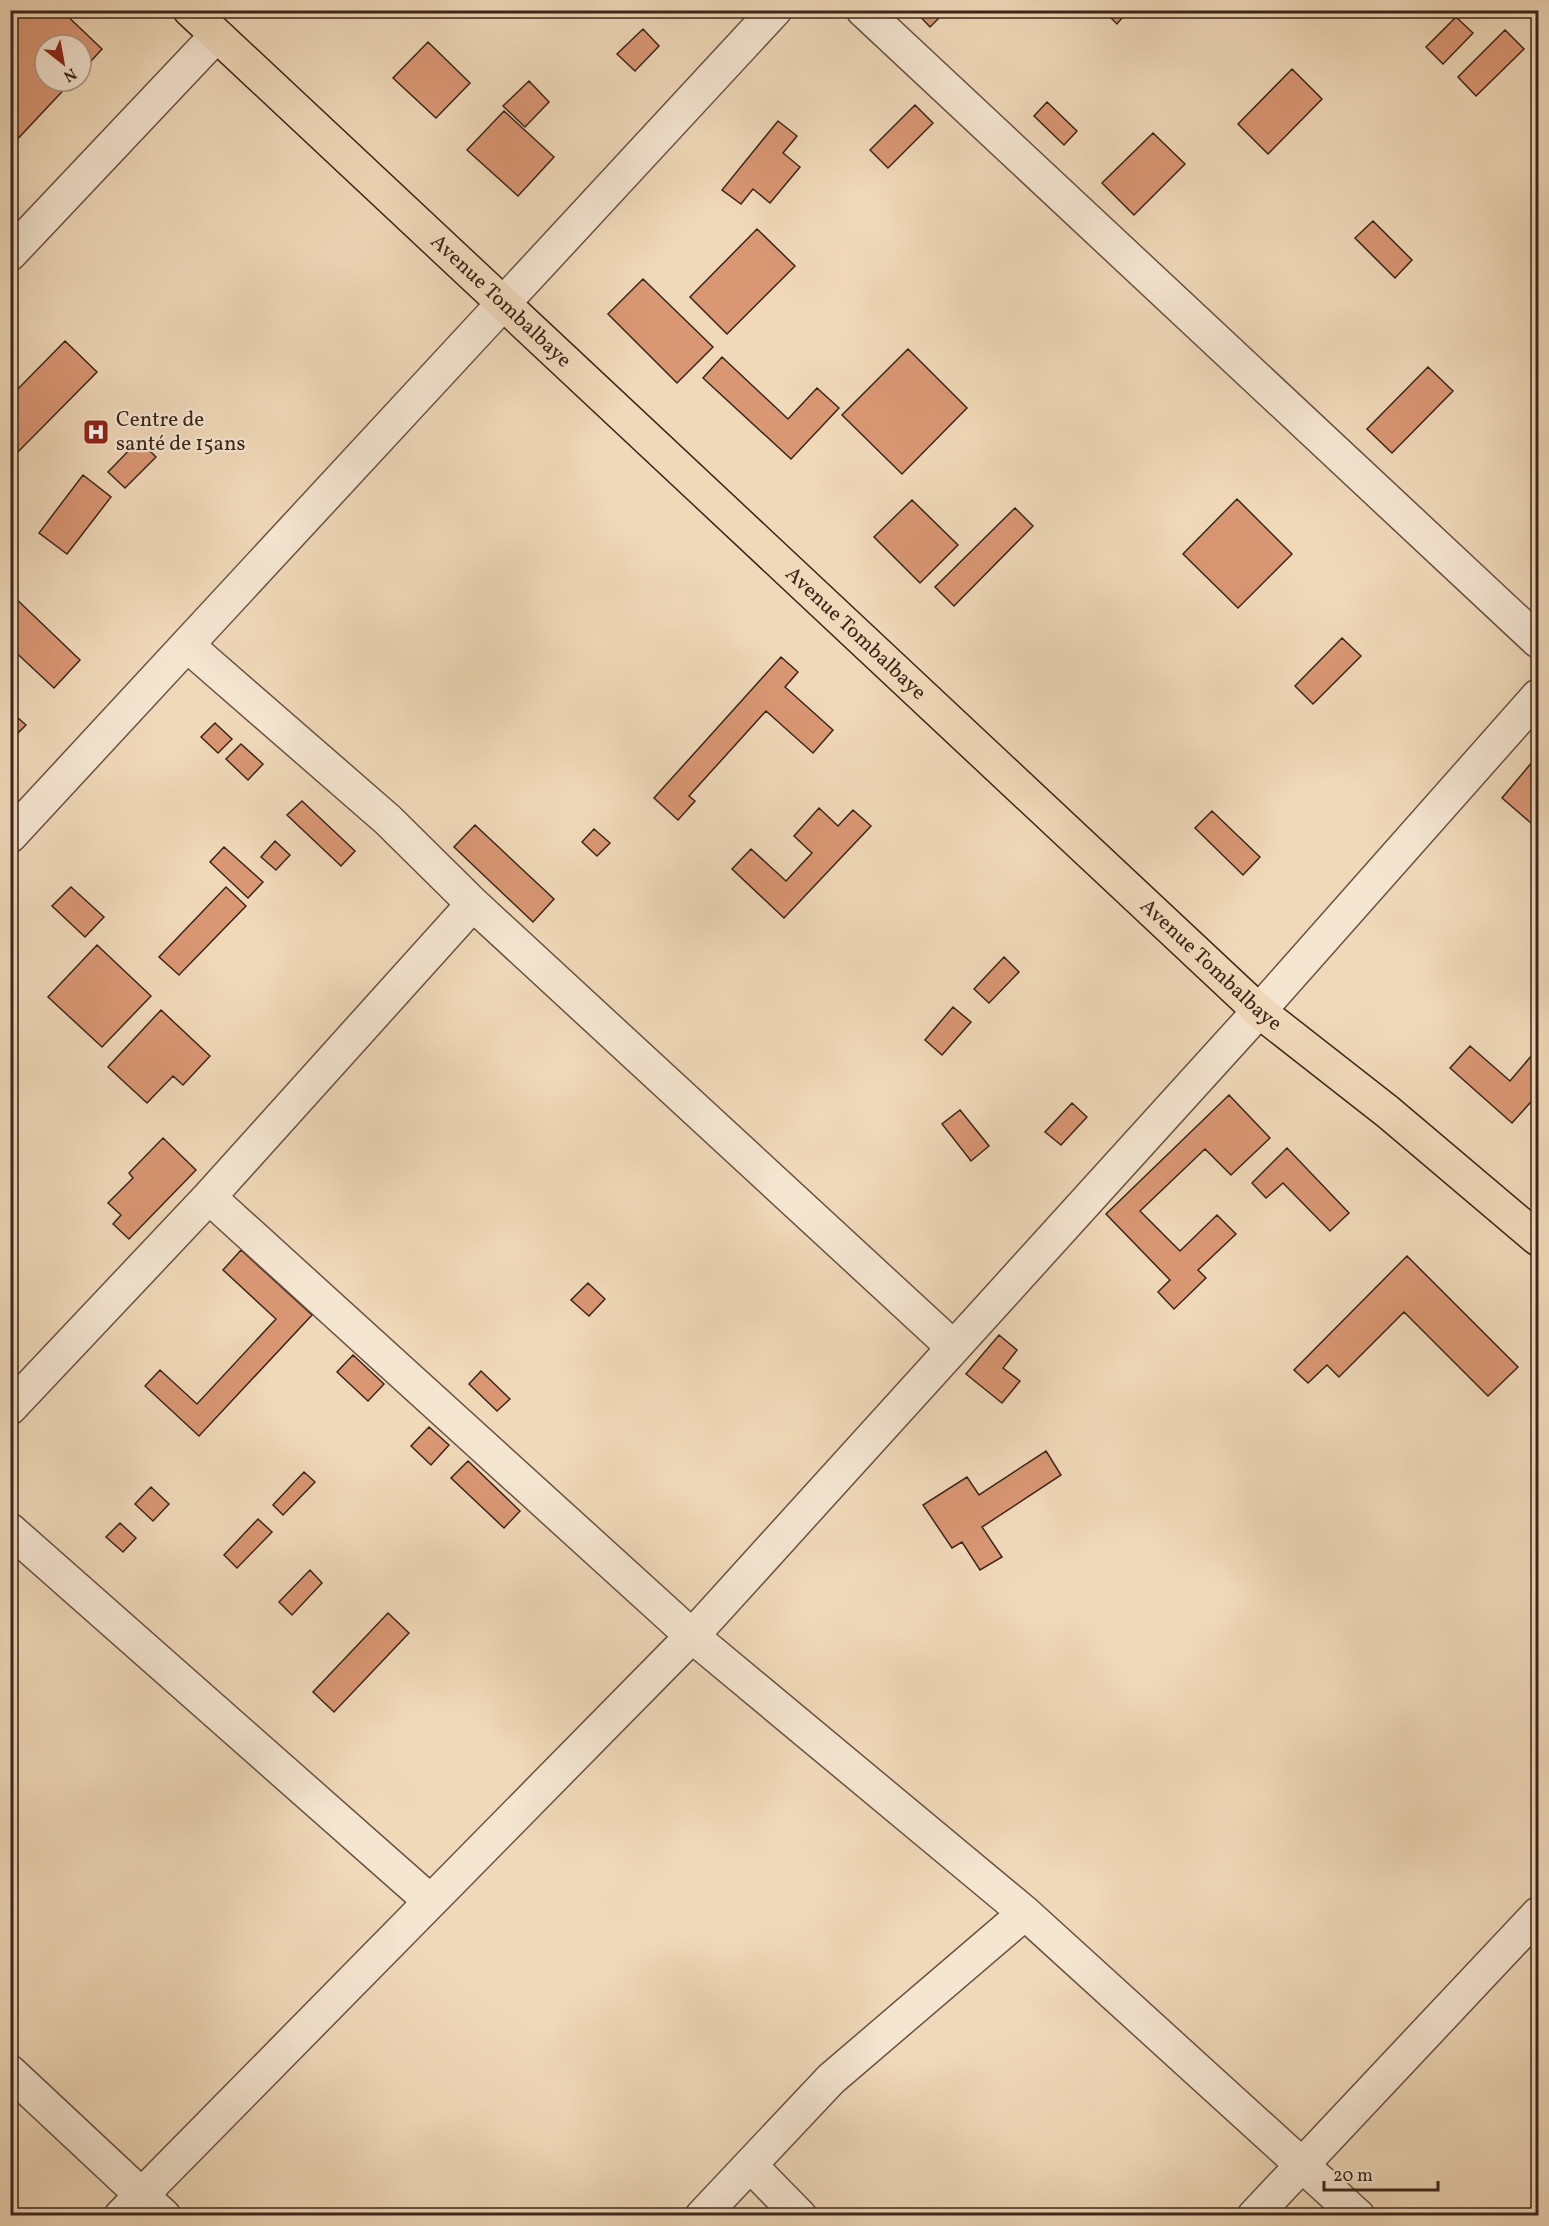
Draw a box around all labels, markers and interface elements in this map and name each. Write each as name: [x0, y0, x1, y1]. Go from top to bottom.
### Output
north arrow: [33, 33, 93, 93]
text: N: [59, 62, 80, 87]
street label: Avenue Tombalbaye: [424, 228, 578, 375]
place label: Centre de santé de 15ans: [116, 406, 246, 459]
hospital icon: Centre de santé de 15ans: [81, 417, 111, 447]
street label: Avenue Tombalbaye: [779, 560, 933, 707]
street label: Avenue Tombalbaye: [1134, 892, 1288, 1038]
scale bar: [1324, 2154, 1438, 2192]
text: 20 m: [1333, 2164, 1373, 2189]

